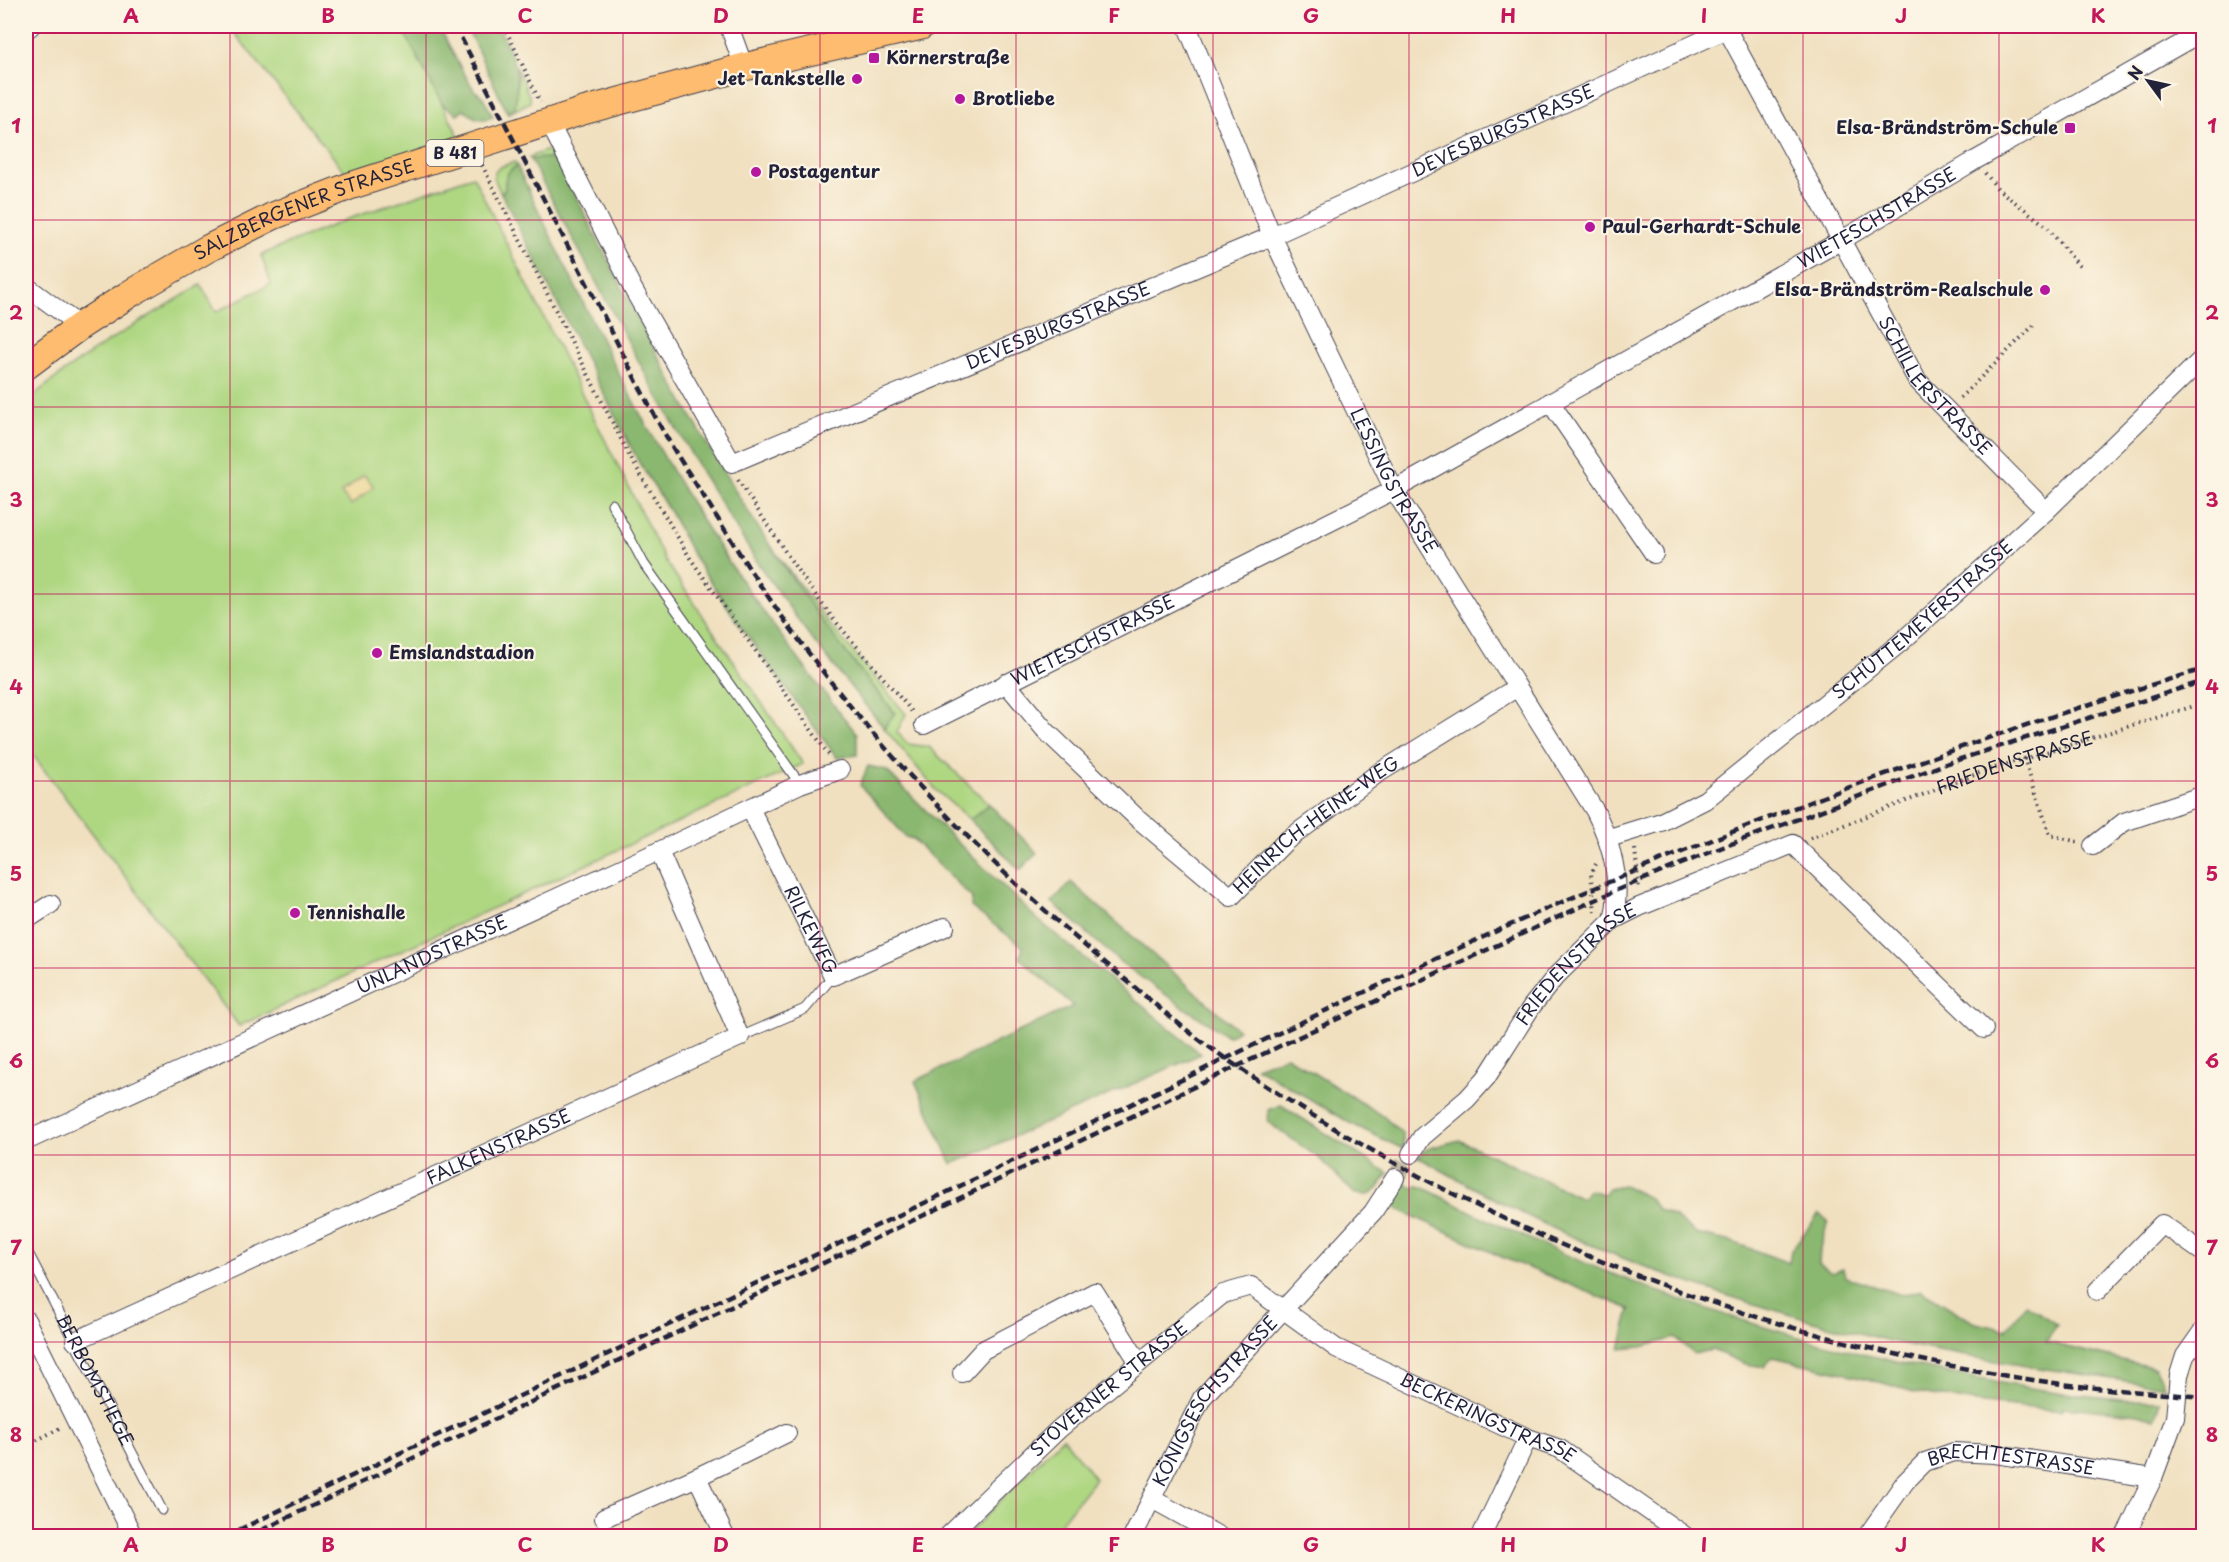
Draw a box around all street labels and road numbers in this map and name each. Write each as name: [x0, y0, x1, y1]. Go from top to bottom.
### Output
street label: DEVESBURGSTRASSE: [1407, 76, 1598, 183]
road number: B 481: [426, 140, 484, 166]
street label: SALZBERGENER STRASSE: [188, 151, 418, 266]
street label: WIETESCHSTRASSE: [1792, 159, 1961, 274]
street label: DEVESBURGSTRASSE: [961, 274, 1154, 375]
street label: SCHILLERSTRASSE: [1873, 311, 1999, 461]
street label: LESSINGSTRASSE: [1344, 403, 1445, 558]
street label: SCHÜTTEMEYERSTRASSE: [1825, 533, 2018, 705]
street label: WIETESCHSTRASSE: [1006, 587, 1179, 692]
street label: FRIEDENSTRASSE: [1932, 723, 2096, 800]
street label: HEINRICH-HEINE-WEG: [1226, 749, 1404, 900]
street label: RILKEWEG: [778, 880, 845, 978]
street label: FRIEDENSTRASSE: [1508, 896, 1640, 1030]
street label: UNLANDSTRASSE: [352, 907, 512, 1000]
street label: FALKENSTRASSE: [422, 1101, 575, 1191]
street label: BERBOMSTIEGE: [50, 1309, 141, 1450]
street label: KÖNIGSESCHSTRASSE: [1145, 1309, 1283, 1491]
street label: STOVERNER STRASSE: [1023, 1314, 1193, 1462]
street label: BECKERINGSTRASSE: [1396, 1365, 1582, 1468]
street label: BRECHTESTRASSE: [1923, 1437, 2096, 1481]

